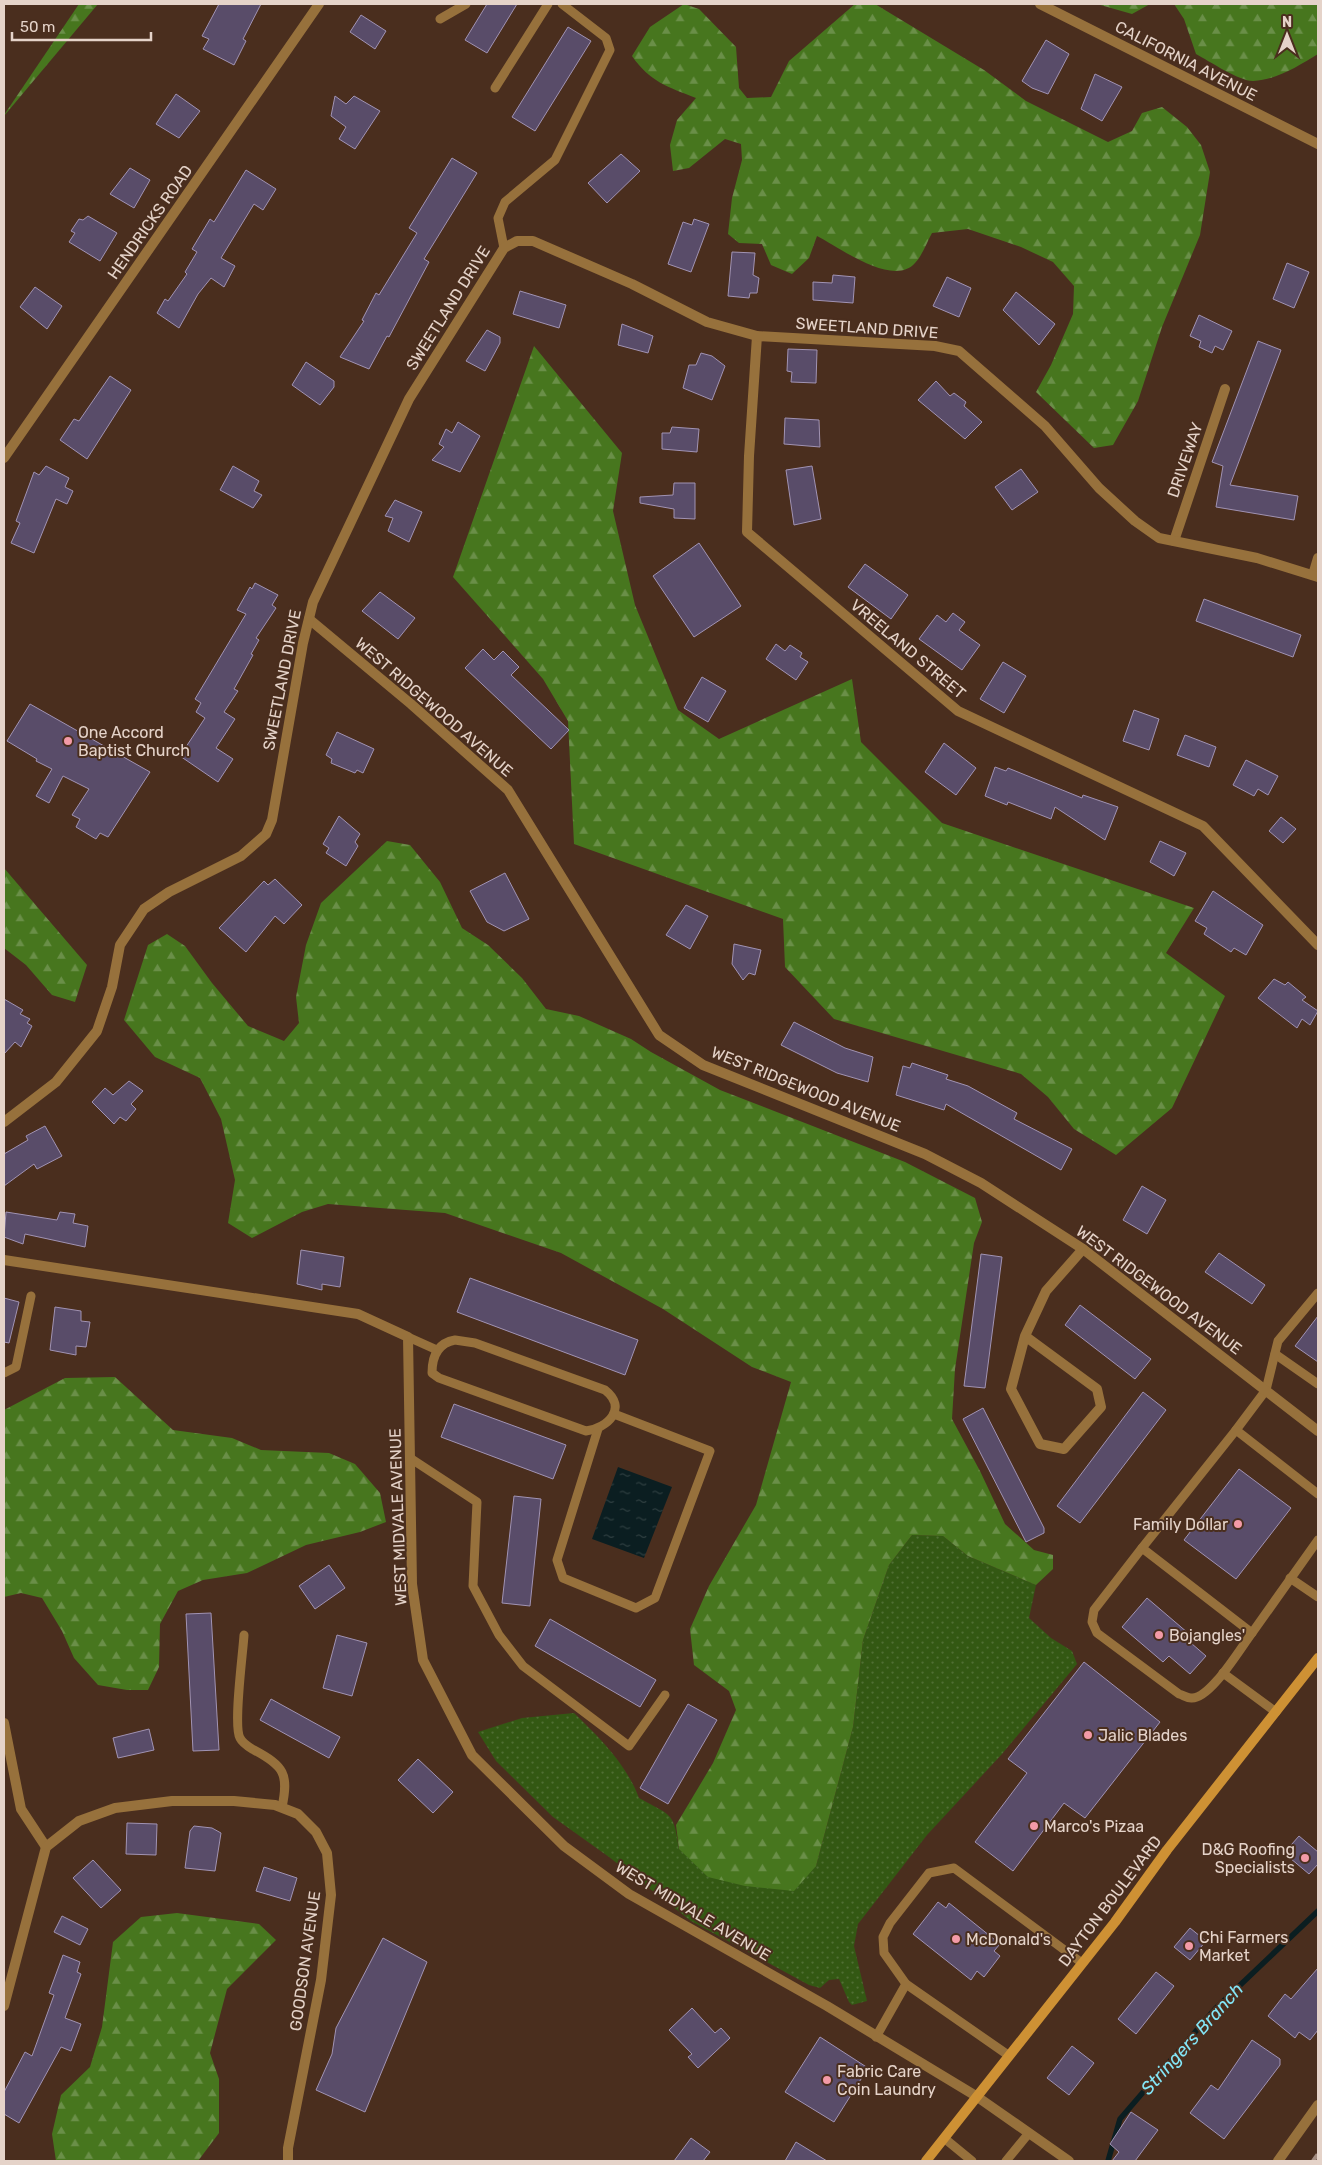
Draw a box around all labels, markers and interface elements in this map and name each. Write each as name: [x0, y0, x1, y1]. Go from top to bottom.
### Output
scale bar: [12, 10, 151, 42]
north arrow: [1262, 10, 1312, 60]
text: N: [1282, 14, 1292, 31]
street label: CALIFORNIA AVENUE: [1112, 17, 1260, 105]
text: 50 m: [20, 18, 55, 36]
street label: HENDRICKS ROAD: [104, 161, 196, 283]
street label: SWEETLAND DRIVE: [402, 242, 494, 374]
street label: SWEETLAND DRIVE: [795, 314, 939, 342]
street label: DRIVEWAY: [1163, 420, 1207, 500]
street label: VREELAND STREET: [847, 595, 969, 703]
street label: SWEETLAND DRIVE: [259, 608, 305, 752]
street label: WEST RIDGEWOOD AVENUE: [351, 633, 517, 781]
place label: One Accord Baptist Church: [78, 723, 190, 760]
marker: One Accord Baptist Church: [62, 735, 74, 747]
street label: WEST RIDGEWOOD AVENUE: [709, 1042, 903, 1136]
street label: WEST RIDGEWOOD AVENUE: [1072, 1221, 1246, 1359]
street label: WEST MIDVALE AVENUE: [385, 1428, 411, 1606]
place label: Family Dollar: [1133, 1515, 1228, 1534]
marker: Family Dollar: [1232, 1518, 1244, 1530]
place label: Bojangles': [1169, 1626, 1245, 1645]
marker: Bojangles': [1153, 1629, 1165, 1641]
place label: Jalic Blades: [1098, 1726, 1187, 1745]
marker: Jalic Blades: [1082, 1729, 1094, 1741]
place label: Marco's Pizaa: [1044, 1817, 1144, 1836]
marker: Marco's Pizaa: [1028, 1820, 1040, 1832]
street label: DAYTON BOULEVARD: [1055, 1832, 1165, 1970]
place label: D&G Roofing Specialists: [1201, 1840, 1295, 1877]
marker: D&G Roofing Specialists: [1299, 1852, 1311, 1864]
street label: WEST MIDVALE AVENUE: [612, 1857, 774, 1965]
street label: GOODSON AVENUE: [286, 1890, 324, 2032]
place label: Chi Farmers Market: [1199, 1928, 1288, 1965]
place label: McDonald's: [966, 1930, 1051, 1949]
marker: McDonald's: [950, 1933, 962, 1945]
marker: Chi Farmers Market: [1183, 1940, 1195, 1952]
water label: Stringers Branch: [1136, 1979, 1248, 2099]
place label: Fabric Care Coin Laundry: [837, 2062, 936, 2099]
marker: Fabric Care Coin Laundry: [821, 2074, 833, 2086]

